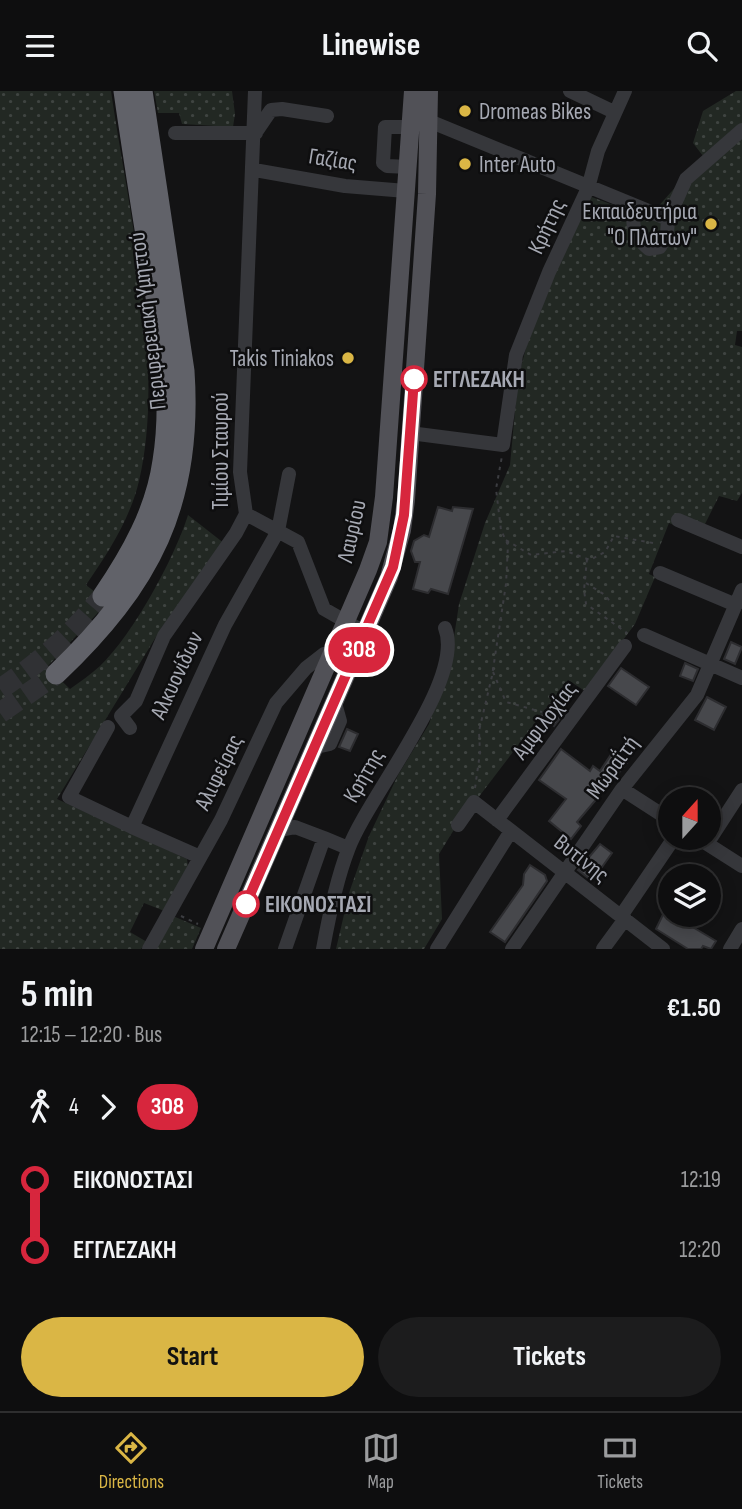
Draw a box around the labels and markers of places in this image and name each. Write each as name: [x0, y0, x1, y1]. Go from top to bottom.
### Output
place label: Dromeas Bikes: [479, 98, 591, 126]
marker: Dromeas Bikes: [457, 103, 473, 119]
place label: Inter Auto: [479, 151, 556, 179]
marker: Inter Auto: [457, 156, 473, 172]
place label: Εκπαιδευτήρια "Ο Πλάτων": [582, 198, 697, 252]
marker: Εκπαιδευτήρια "Ο Πλάτων": [703, 216, 719, 232]
place label: Takis Tiniakos: [230, 345, 334, 373]
marker: Takis Tiniakos: [340, 350, 356, 366]
marker: ΕΓΓΛΕΖΑΚΗ: [401, 366, 427, 392]
place label: ΕΓΓΛΕΖΑΚΗ: [433, 366, 525, 394]
marker: ΕΙΚΟΝΟΣΤΑΣΙ: [233, 891, 259, 917]
place label: ΕΙΚΟΝΟΣΤΑΣΙ: [265, 891, 371, 919]

